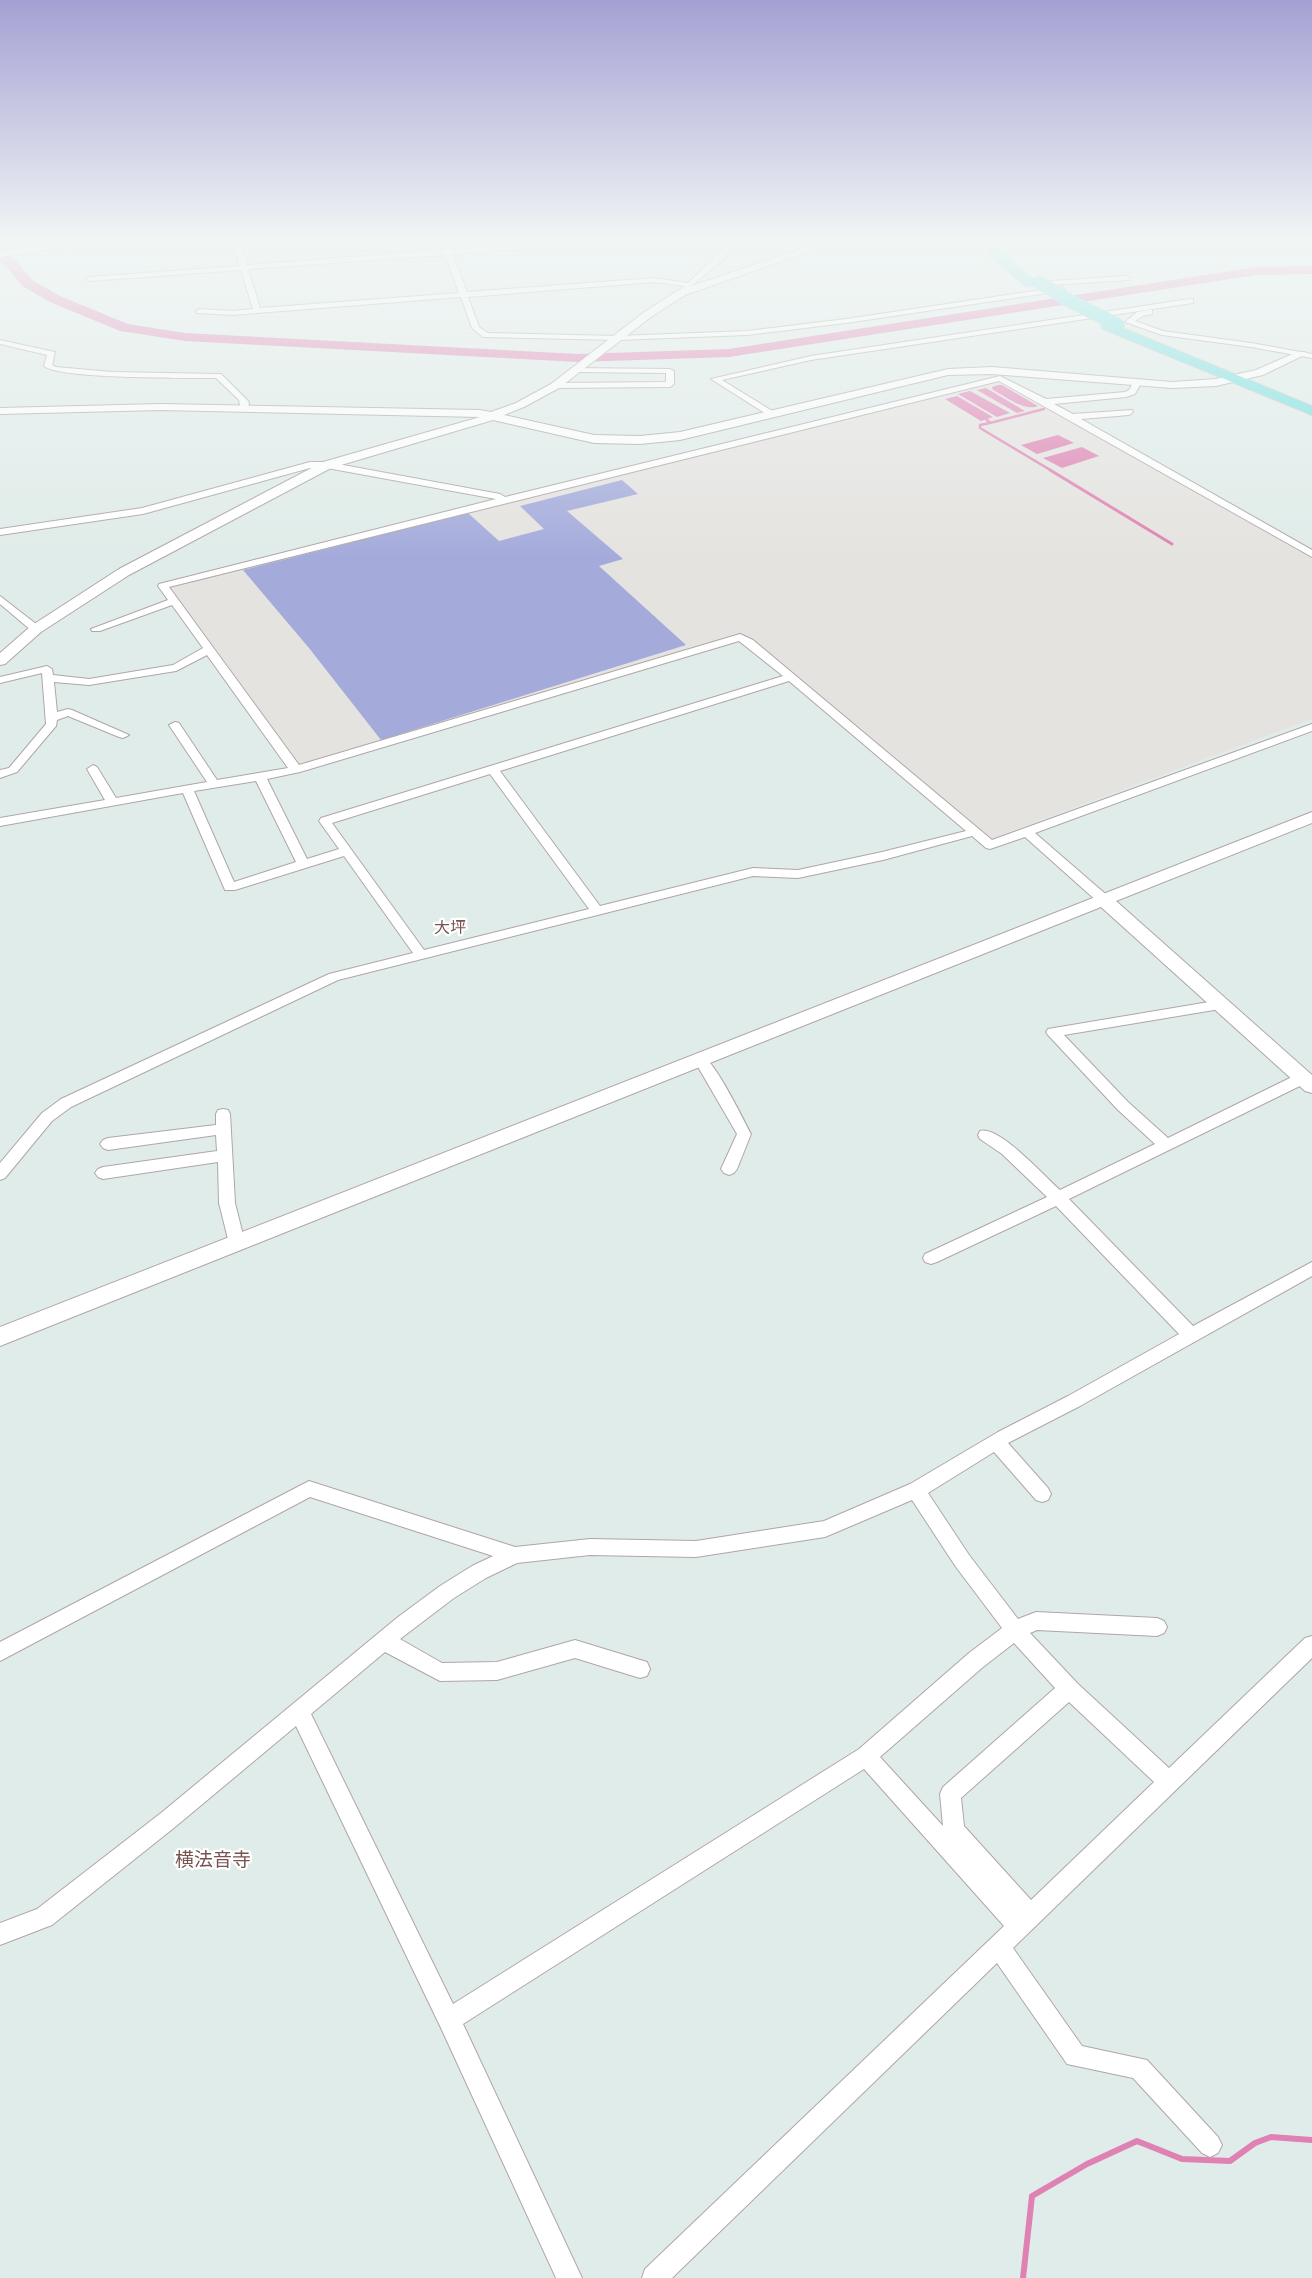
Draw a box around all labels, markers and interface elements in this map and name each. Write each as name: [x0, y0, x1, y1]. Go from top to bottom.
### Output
district label: 大坪: [434, 918, 466, 938]
district label: 横法音寺: [175, 1849, 251, 1871]

